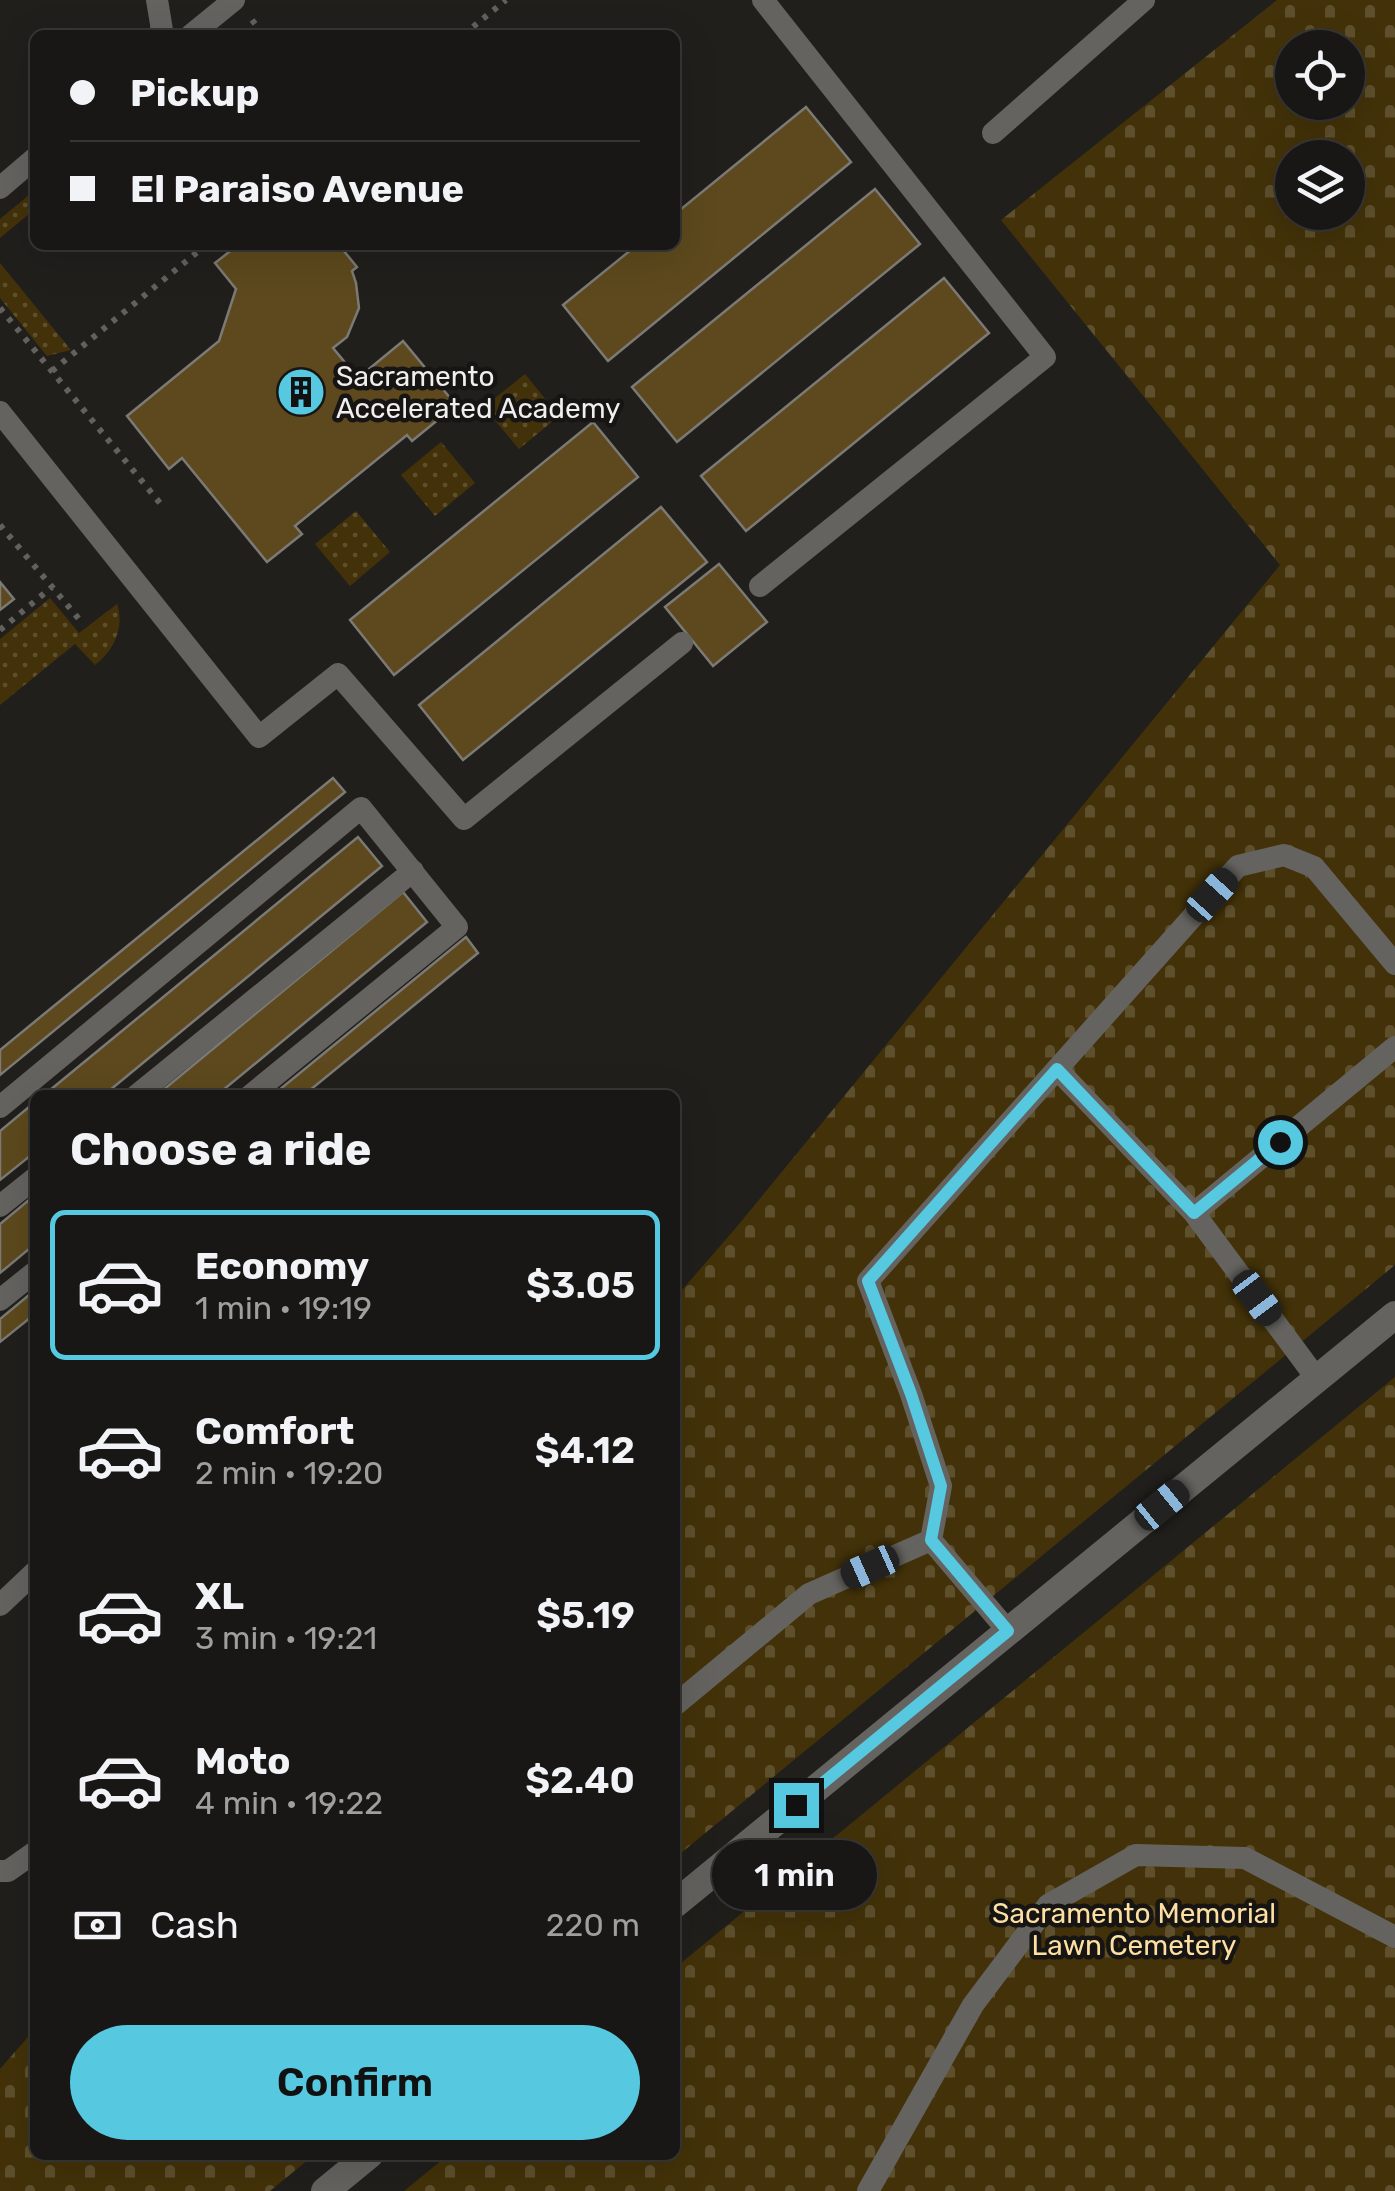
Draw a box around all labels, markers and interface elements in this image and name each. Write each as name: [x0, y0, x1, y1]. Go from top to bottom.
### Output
map controls: [1275, 30, 1365, 230]
button: locate: [1275, 30, 1365, 120]
text: Pickup: [130, 70, 259, 116]
button: layers: [1275, 140, 1365, 230]
text: El Paraiso Avenue: [130, 166, 464, 212]
place label: Sacramento Accelerated Academy: [336, 360, 621, 425]
building icon: Sacramento Accelerated Academy: [275, 366, 327, 418]
car: [1181, 863, 1243, 927]
route start: [1258, 1120, 1303, 1165]
text: Choose a ride: [70, 1123, 372, 1176]
icon: car: [75, 1240, 165, 1330]
text: Economy: [195, 1243, 369, 1289]
text: $3.05: [526, 1262, 635, 1308]
car: [1227, 1265, 1287, 1331]
text: 1 min · 19:19: [195, 1289, 372, 1327]
icon: car: [75, 1405, 165, 1495]
text: Comfort: [195, 1408, 354, 1454]
text: $4.12: [535, 1427, 635, 1473]
text: 2 min · 19:20: [195, 1454, 383, 1492]
car: [1129, 1474, 1195, 1536]
car: [836, 1541, 904, 1593]
icon: car: [75, 1570, 165, 1660]
text: XL: [195, 1573, 244, 1619]
text: $5.19: [536, 1592, 635, 1638]
text: 3 min · 19:21: [195, 1619, 377, 1657]
icon: car: [75, 1735, 165, 1825]
text: Moto: [195, 1738, 291, 1784]
text: $2.40: [525, 1757, 635, 1803]
route end: [774, 1783, 819, 1828]
text: 4 min · 19:22: [195, 1784, 383, 1822]
callout: 1 min: [714, 1840, 878, 1910]
text: 1 min: [754, 1856, 835, 1894]
park label: Sacramento Memorial Lawn Cemetery: [992, 1897, 1276, 1962]
icon: cash: [70, 1898, 125, 1953]
text: Cash: [150, 1902, 239, 1948]
text: 220 m: [546, 1906, 640, 1944]
button: Confirm: [70, 2025, 640, 2140]

